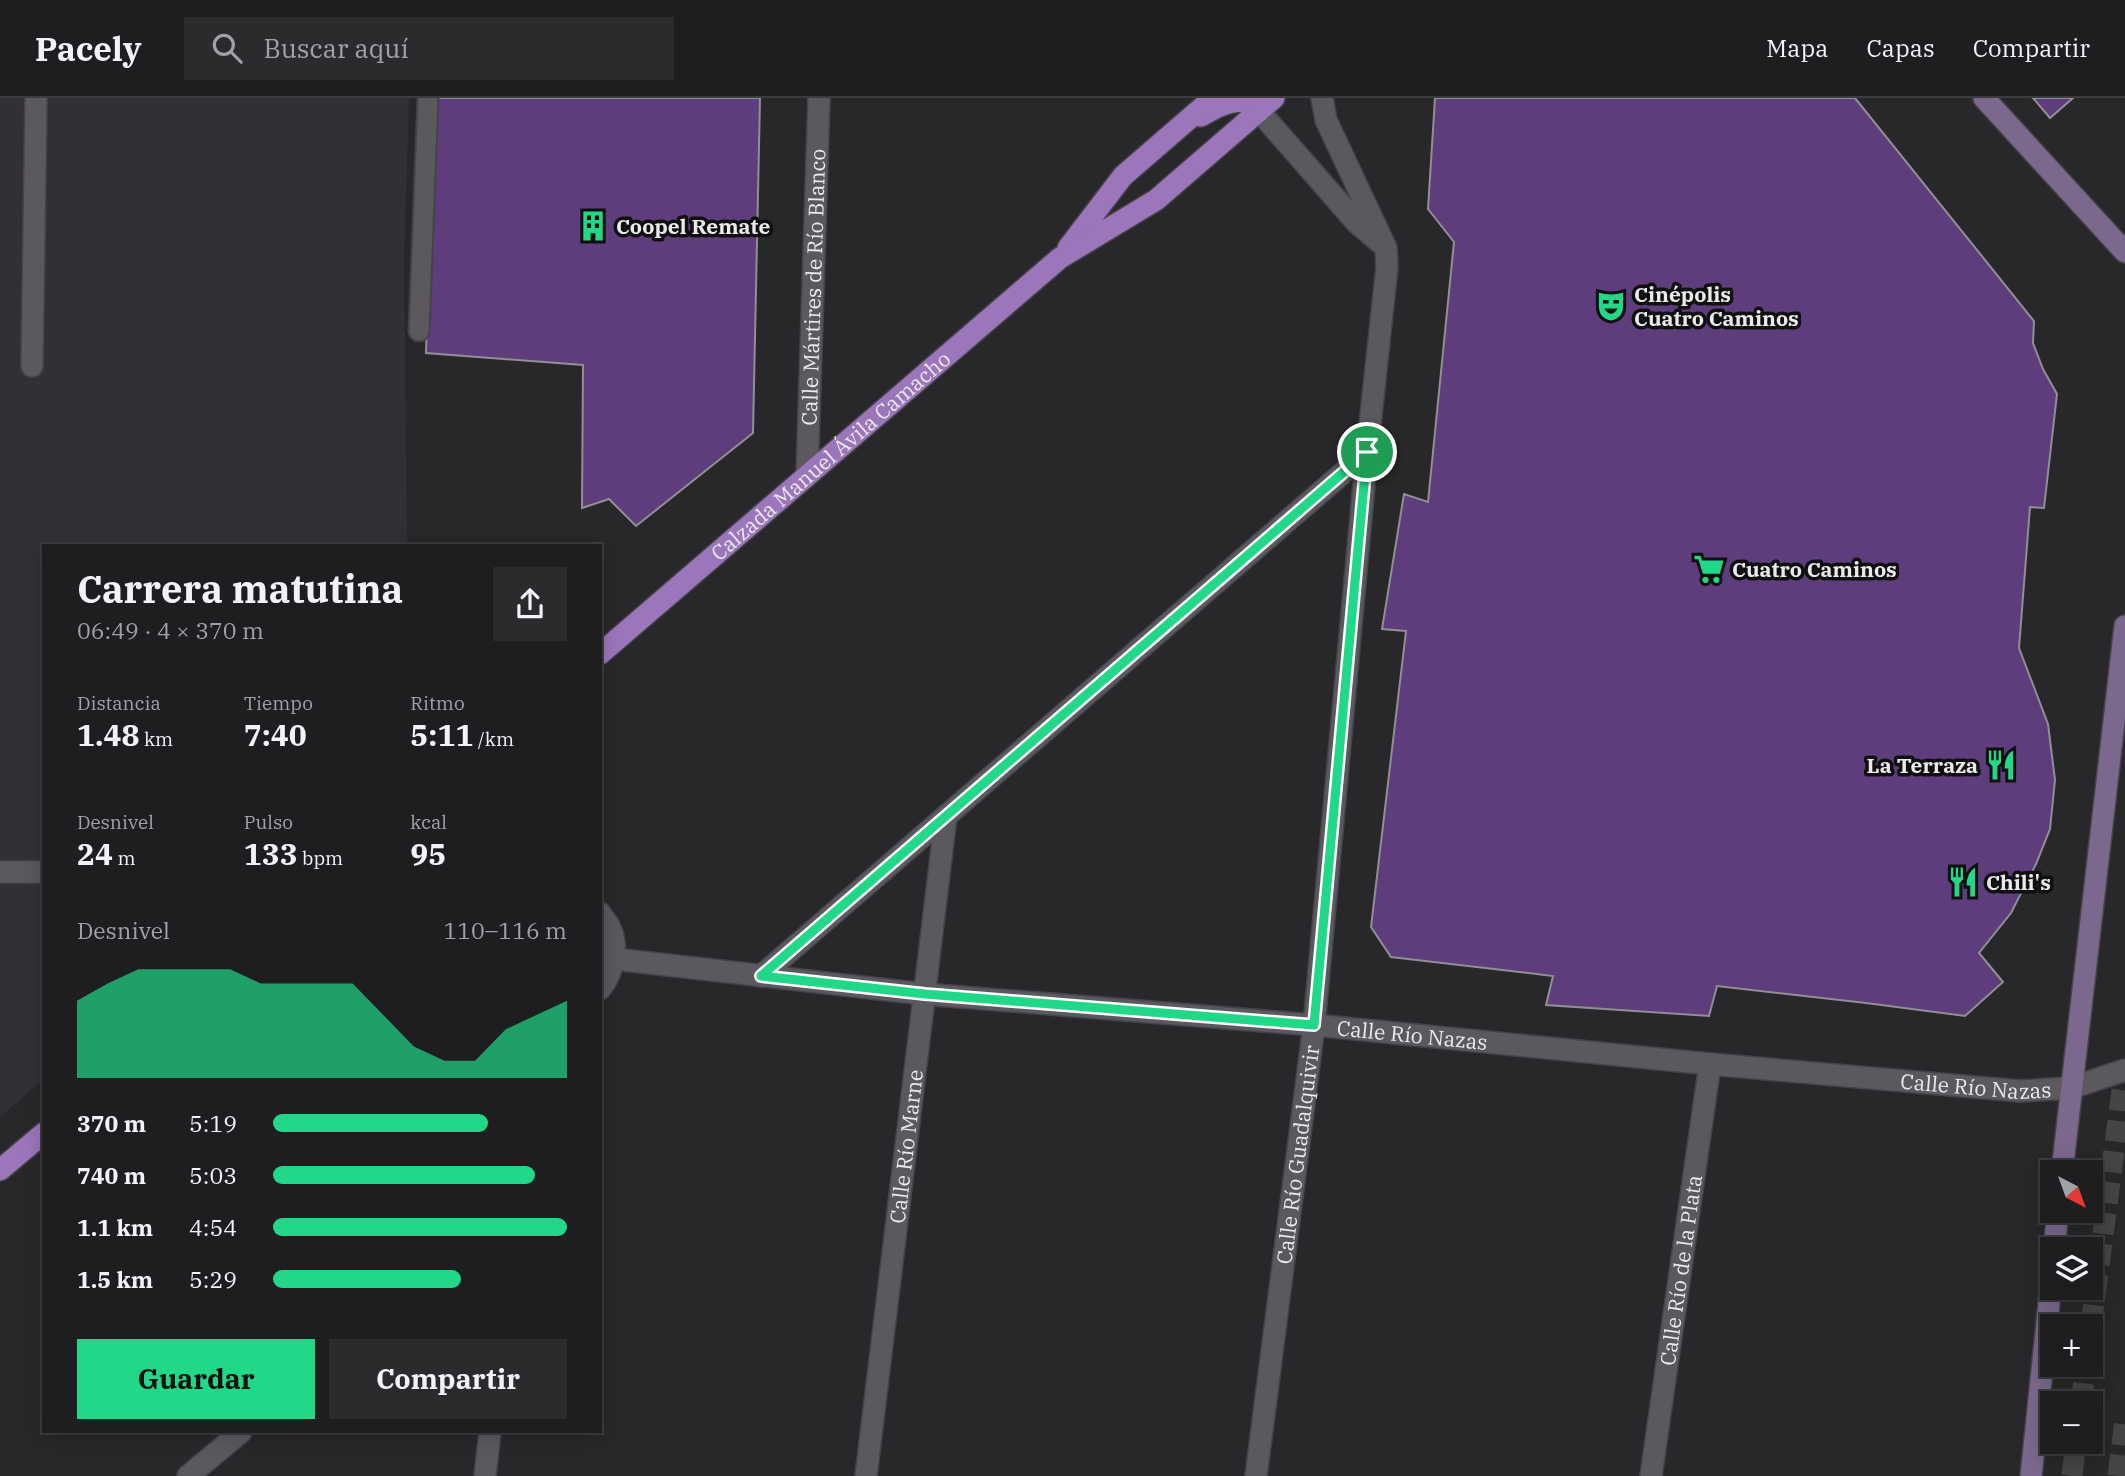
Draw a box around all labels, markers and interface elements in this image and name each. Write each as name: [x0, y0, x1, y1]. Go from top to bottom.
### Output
search box: [184, 17, 674, 80]
text: Pacely: [35, 27, 142, 70]
icon: search: [208, 29, 246, 67]
text: Buscar aquí: [264, 31, 409, 65]
text: Mapa: [1766, 32, 1828, 64]
text: Capas: [1866, 32, 1935, 64]
text: Compartir: [1973, 32, 2090, 64]
street label: Calle Mártires de Río Blanco: [795, 148, 831, 426]
building icon: Coopel Remate: [576, 209, 610, 243]
place label: Coopel Remate: [616, 212, 770, 240]
place label: Cinépolis Cuatro Caminos: [1634, 280, 1799, 332]
theatre icon: Cinépolis Cuatro Caminos: [1594, 289, 1628, 323]
street label: Calzada Manuel Ávila Camacho: [705, 345, 956, 567]
pin: [1337, 422, 1397, 482]
icon: arrive: [1348, 433, 1386, 471]
supermarket icon: Cuatro Caminos: [1692, 552, 1726, 586]
place label: Cuatro Caminos: [1732, 555, 1897, 583]
text: Carrera matutina: [77, 564, 403, 613]
button: share: [493, 567, 567, 641]
text: 06:49 · 4 × 370 m: [77, 615, 264, 645]
text: Distancia: [77, 691, 161, 715]
text: Tiempo: [244, 691, 313, 715]
text: Ritmo: [410, 691, 465, 715]
text: 1.48: [77, 715, 139, 754]
text: 7:40: [244, 715, 307, 754]
text: 5:11: [410, 715, 473, 754]
text: km: [139, 727, 173, 751]
text: /km: [473, 727, 514, 751]
restaurant icon: La Terraza: [1984, 748, 2018, 782]
place label: La Terraza: [1867, 751, 1978, 779]
text: Desnivel: [77, 810, 154, 834]
text: Pulso: [244, 810, 293, 834]
text: kcal: [410, 810, 447, 834]
text: 24: [77, 834, 113, 873]
text: 133: [244, 834, 298, 873]
text: 95: [410, 834, 446, 873]
text: m: [113, 846, 136, 870]
text: bpm: [298, 846, 343, 870]
restaurant icon: Chili's: [1946, 865, 1980, 899]
place label: Chili's: [1986, 868, 2051, 896]
text: Desnivel: [77, 915, 170, 945]
text: 110–116 m: [443, 915, 567, 945]
street label: Calle Río Nazas: [1336, 1013, 1489, 1056]
street label: Calle Río Guadalquivir: [1269, 1043, 1325, 1266]
street label: Calle Río Nazas: [1899, 1067, 2052, 1105]
street label: Calle Río Marne: [883, 1068, 929, 1225]
text: 370 m: [77, 1108, 146, 1138]
text: 5:19: [189, 1108, 237, 1138]
text: 740 m: [77, 1160, 146, 1190]
text: 5:03: [189, 1160, 237, 1190]
north arrow: [2040, 1160, 2104, 1223]
map controls: [2040, 1160, 2103, 1454]
street label: Calle Río de la Plata: [1653, 1173, 1708, 1367]
text: 1.1 km: [77, 1212, 153, 1242]
text: 4:54: [189, 1212, 237, 1242]
button: layers: [2040, 1237, 2103, 1300]
text: 1.5 km: [77, 1264, 153, 1294]
text: 5:29: [189, 1264, 237, 1294]
button: +: [2040, 1314, 2103, 1377]
button: Guardar: [77, 1339, 315, 1419]
button: Compartir: [329, 1339, 567, 1419]
button: −: [2040, 1391, 2103, 1454]

